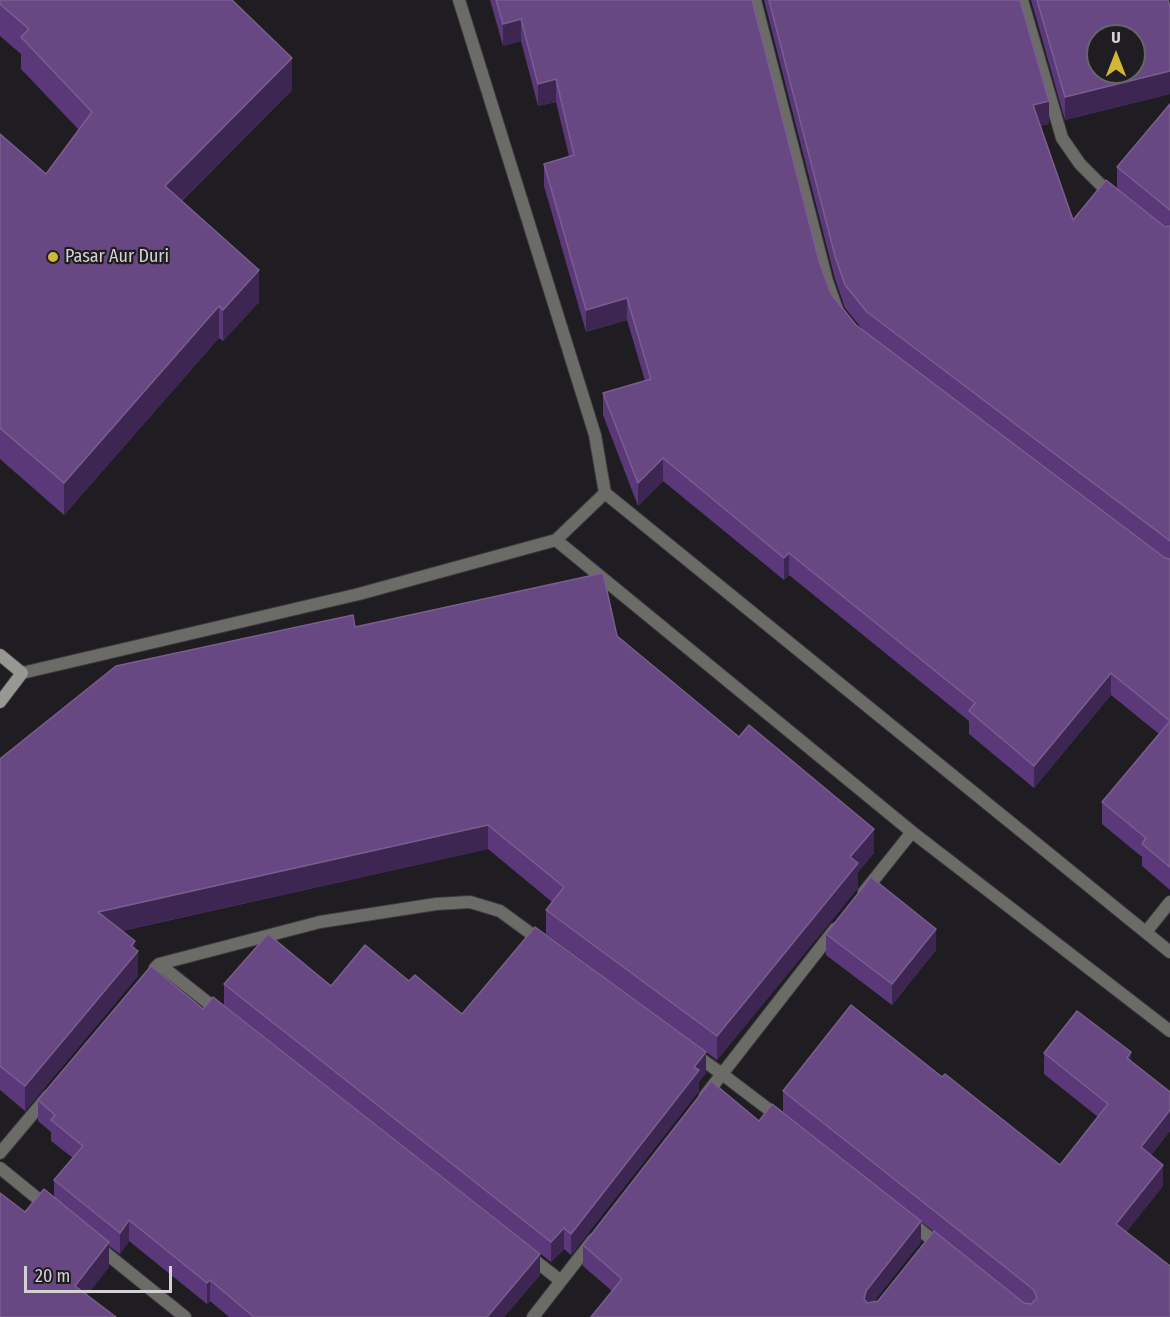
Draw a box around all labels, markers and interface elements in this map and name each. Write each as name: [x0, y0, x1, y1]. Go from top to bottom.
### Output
north arrow: [1086, 24, 1146, 84]
text: U: [1111, 28, 1121, 47]
place label: Pasar Aur Duri: [65, 246, 169, 268]
marker: Pasar Aur Duri: [46, 250, 60, 264]
scale bar: [27, 1254, 176, 1292]
text: 20 m: [35, 1265, 70, 1287]

